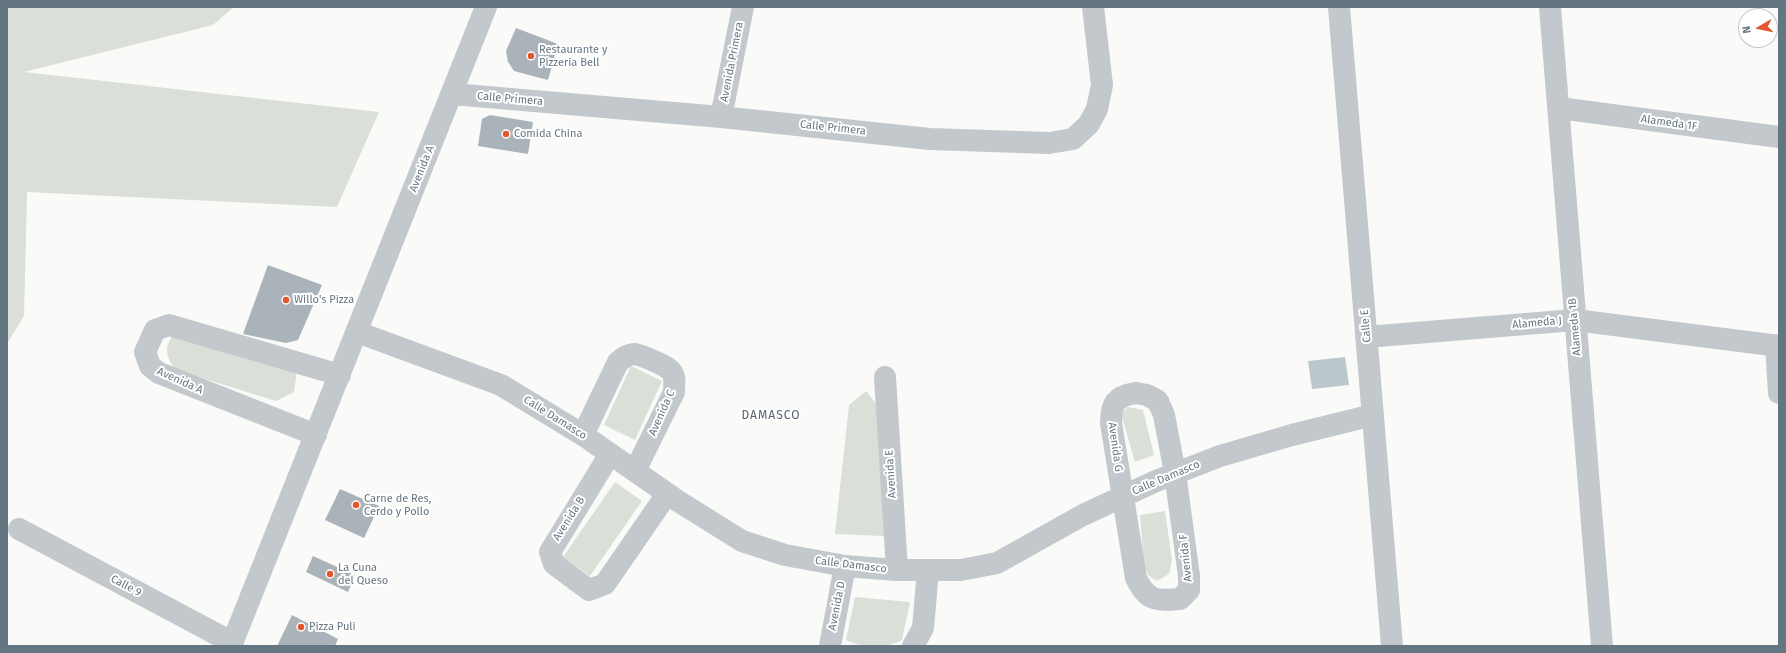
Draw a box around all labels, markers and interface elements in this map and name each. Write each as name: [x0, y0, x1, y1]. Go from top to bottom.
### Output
north arrow: [1738, 8, 1778, 48]
street label: Avenida Primera: [718, 21, 746, 103]
text: N: [1740, 25, 1754, 34]
place label: Restaurante y Pizzeria Bell: [539, 43, 607, 69]
marker: Restaurante y Pizzeria Bell: [526, 51, 536, 61]
street label: Calle Primera: [477, 90, 543, 108]
street label: Alameda 1F: [1640, 113, 1698, 133]
street label: Calle Primera: [799, 118, 867, 138]
place label: Comida China: [514, 127, 582, 141]
marker: Comida China: [501, 129, 511, 139]
street label: Avenida A: [407, 144, 437, 194]
place label: Willo's Pizza: [294, 293, 354, 307]
marker: Willo's Pizza: [281, 295, 291, 305]
street label: Alameda 1B: [1566, 298, 1584, 356]
street label: Calle E: [1358, 309, 1374, 343]
street label: Alameda J: [1512, 314, 1562, 332]
street label: Avenida A: [155, 365, 205, 397]
street label: Avenida C: [646, 388, 678, 438]
street label: Calle Damasco: [521, 393, 589, 443]
district label: DAMASCO: [741, 409, 801, 423]
street label: Avenida G: [1105, 422, 1125, 472]
street label: Avenida E: [883, 449, 899, 499]
street label: Calle Damasco: [1130, 458, 1202, 498]
place label: Carne de Res, Cerdo y Pollo: [364, 492, 431, 518]
street label: Avenida B: [550, 495, 588, 543]
marker: Carne de Res, Cerdo y Pollo: [351, 500, 361, 510]
street label: Avenida F: [1177, 533, 1195, 583]
street label: Calle Damasco: [814, 554, 888, 576]
place label: La Cuna del Queso: [338, 561, 388, 587]
marker: La Cuna del Queso: [325, 569, 335, 579]
street label: Calle 9: [108, 572, 144, 600]
street label: Avenida D: [826, 580, 848, 632]
place label: Pizza Puli: [309, 620, 356, 634]
marker: Pizza Puli: [296, 622, 306, 632]

